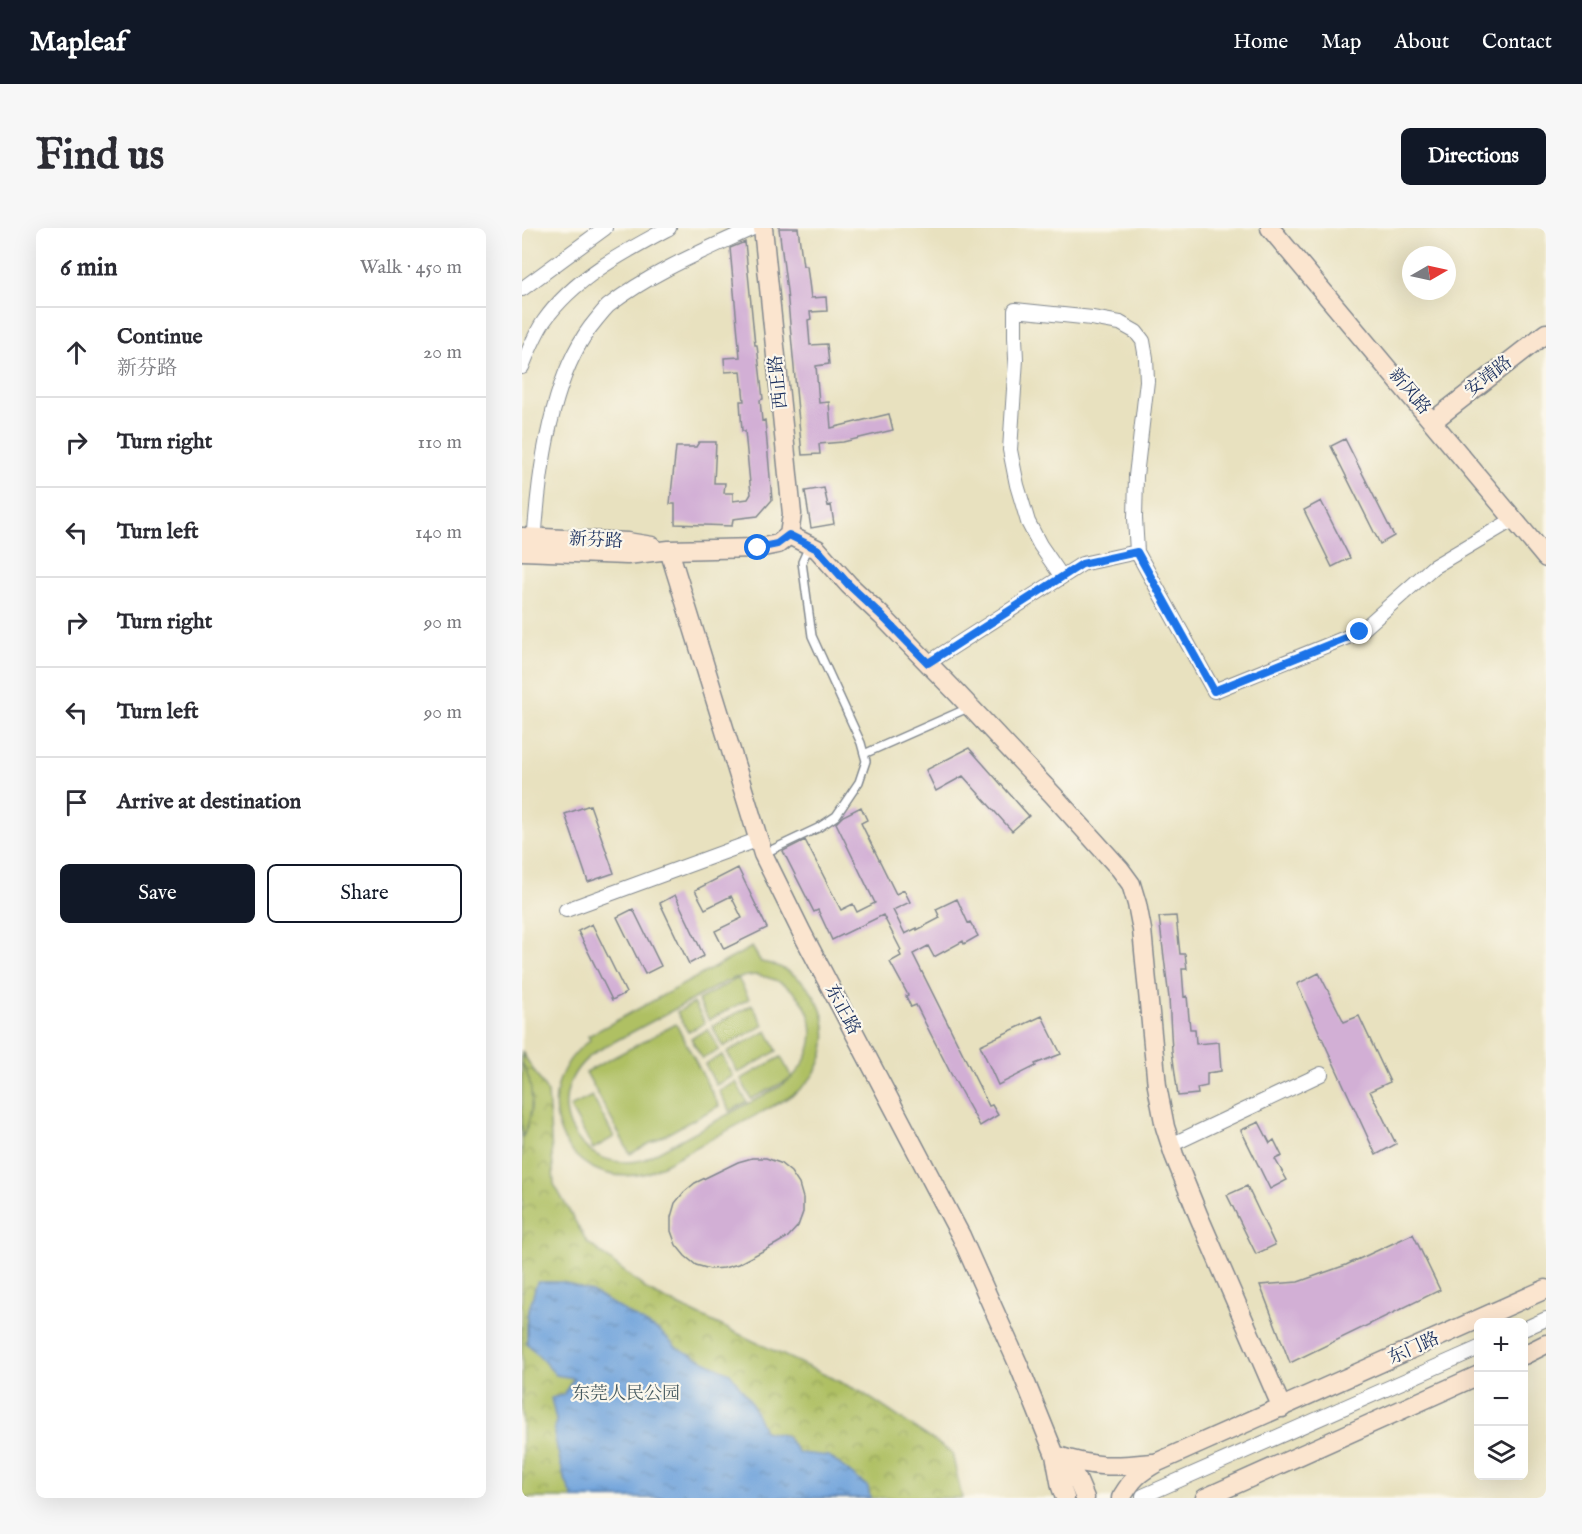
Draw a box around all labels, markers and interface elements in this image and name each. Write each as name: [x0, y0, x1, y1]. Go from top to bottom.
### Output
text: Mapleaf: [30, 25, 126, 60]
text: Home: [1233, 29, 1288, 56]
text: Map: [1321, 29, 1361, 56]
text: About: [1394, 29, 1449, 56]
text: Contact: [1482, 29, 1552, 56]
button: Directions: [1401, 128, 1546, 185]
text: Find us: [36, 130, 164, 183]
north arrow: [1402, 246, 1456, 300]
text: 6 min: [60, 251, 118, 284]
text: Walk · 450 m: [360, 255, 462, 280]
text: Continue: [117, 323, 203, 351]
icon: ahead: [60, 336, 93, 369]
text: 20 m: [423, 340, 462, 365]
street label: 安靖路: [1461, 351, 1517, 403]
street label: 西正路: [765, 354, 793, 410]
text: 新芬路: [117, 356, 177, 381]
street label: 新风路: [1383, 364, 1435, 420]
icon: right: [60, 426, 93, 459]
text: Turn right: [117, 428, 212, 456]
text: 110 m: [418, 430, 462, 455]
icon: left: [60, 516, 93, 549]
text: Turn left: [117, 518, 199, 546]
text: 140 m: [415, 520, 462, 545]
street label: 新芬路: [568, 528, 624, 554]
route start: [744, 534, 770, 560]
icon: right: [60, 606, 93, 639]
text: Turn right: [117, 608, 212, 636]
text: 90 m: [424, 610, 462, 635]
route end: [1346, 618, 1372, 644]
icon: left: [60, 696, 93, 729]
text: Turn left: [117, 698, 199, 726]
text: 90 m: [424, 700, 462, 725]
icon: arrive: [60, 786, 93, 819]
text: Arrive at destination: [117, 788, 301, 816]
button: Save: [60, 864, 255, 923]
button: Share: [267, 864, 462, 923]
street label: 东正路: [819, 981, 865, 1039]
map controls: [1474, 1318, 1528, 1480]
button: +: [1474, 1318, 1528, 1372]
street label: 东门路: [1385, 1328, 1443, 1370]
button: −: [1474, 1372, 1528, 1426]
park label: 东莞人民公园: [572, 1383, 680, 1406]
button: layers: [1474, 1426, 1528, 1480]

